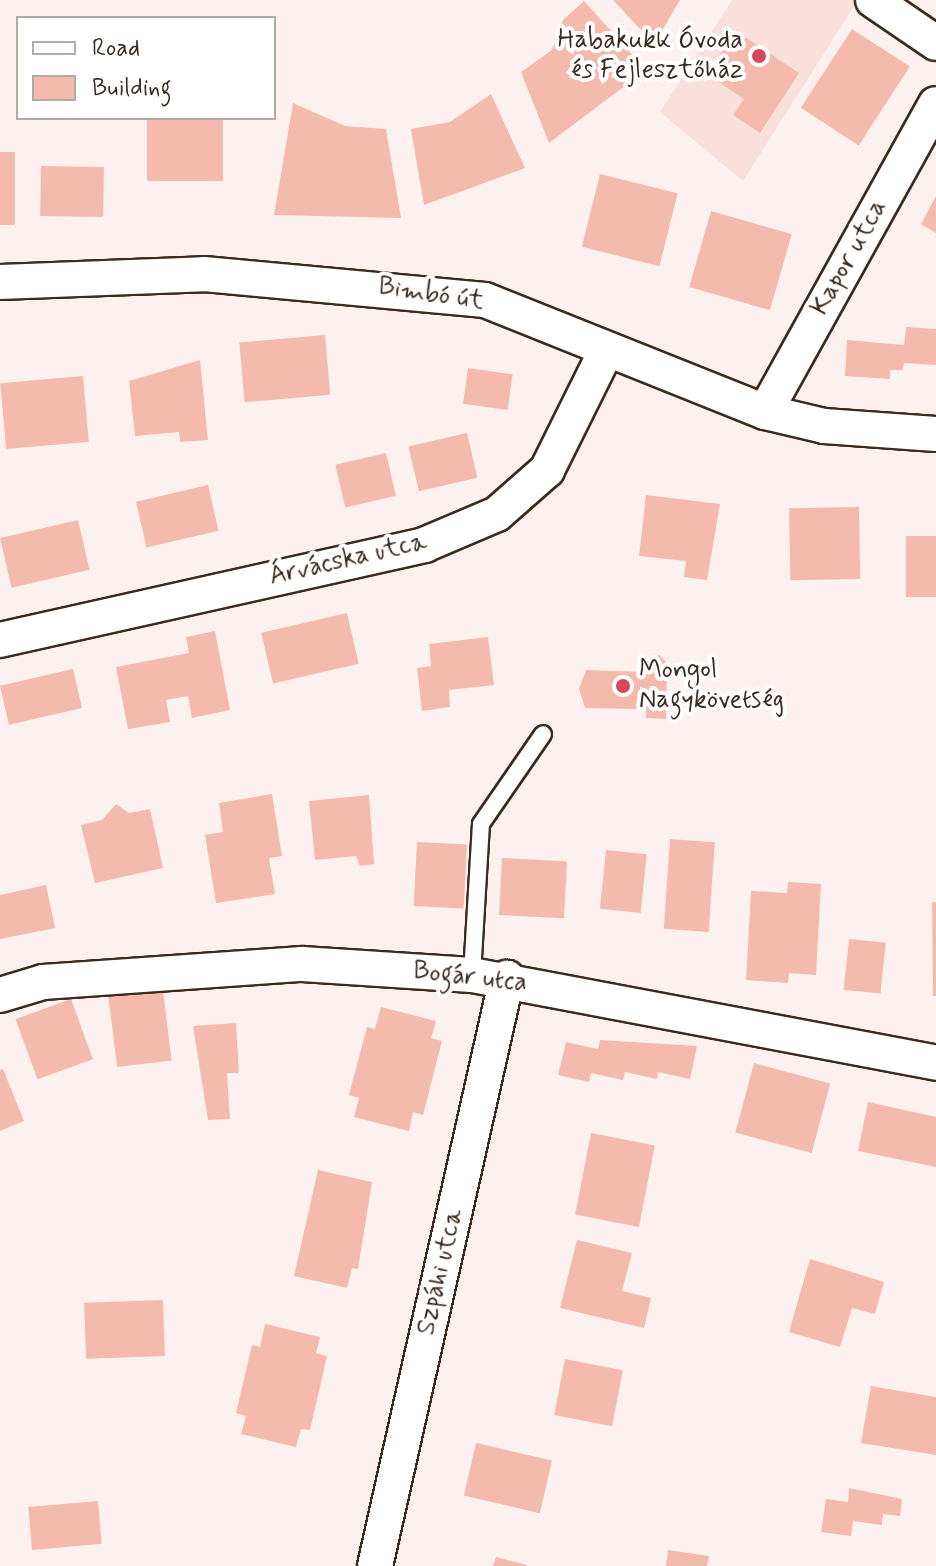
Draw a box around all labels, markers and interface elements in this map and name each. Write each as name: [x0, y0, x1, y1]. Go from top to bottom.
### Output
legend: [16, 16, 276, 120]
place label: Habakukk Óvoda és Fejlesztőház: [557, 25, 743, 86]
text: Road: [92, 33, 140, 64]
marker: Habakukk Óvoda és Fejlesztőház: [750, 47, 768, 65]
text: Building: [92, 73, 172, 104]
street label: Kapor utca: [806, 196, 894, 320]
street label: Bimbó út: [376, 272, 486, 318]
street label: Árvácska utca: [267, 527, 429, 593]
place label: Mongol Nagykövetség: [639, 655, 784, 716]
marker: Mongol Nagykövetség: [614, 677, 632, 695]
street label: Bogár utca: [408, 956, 532, 1000]
street label: Szpáhi utca: [411, 1206, 471, 1338]

